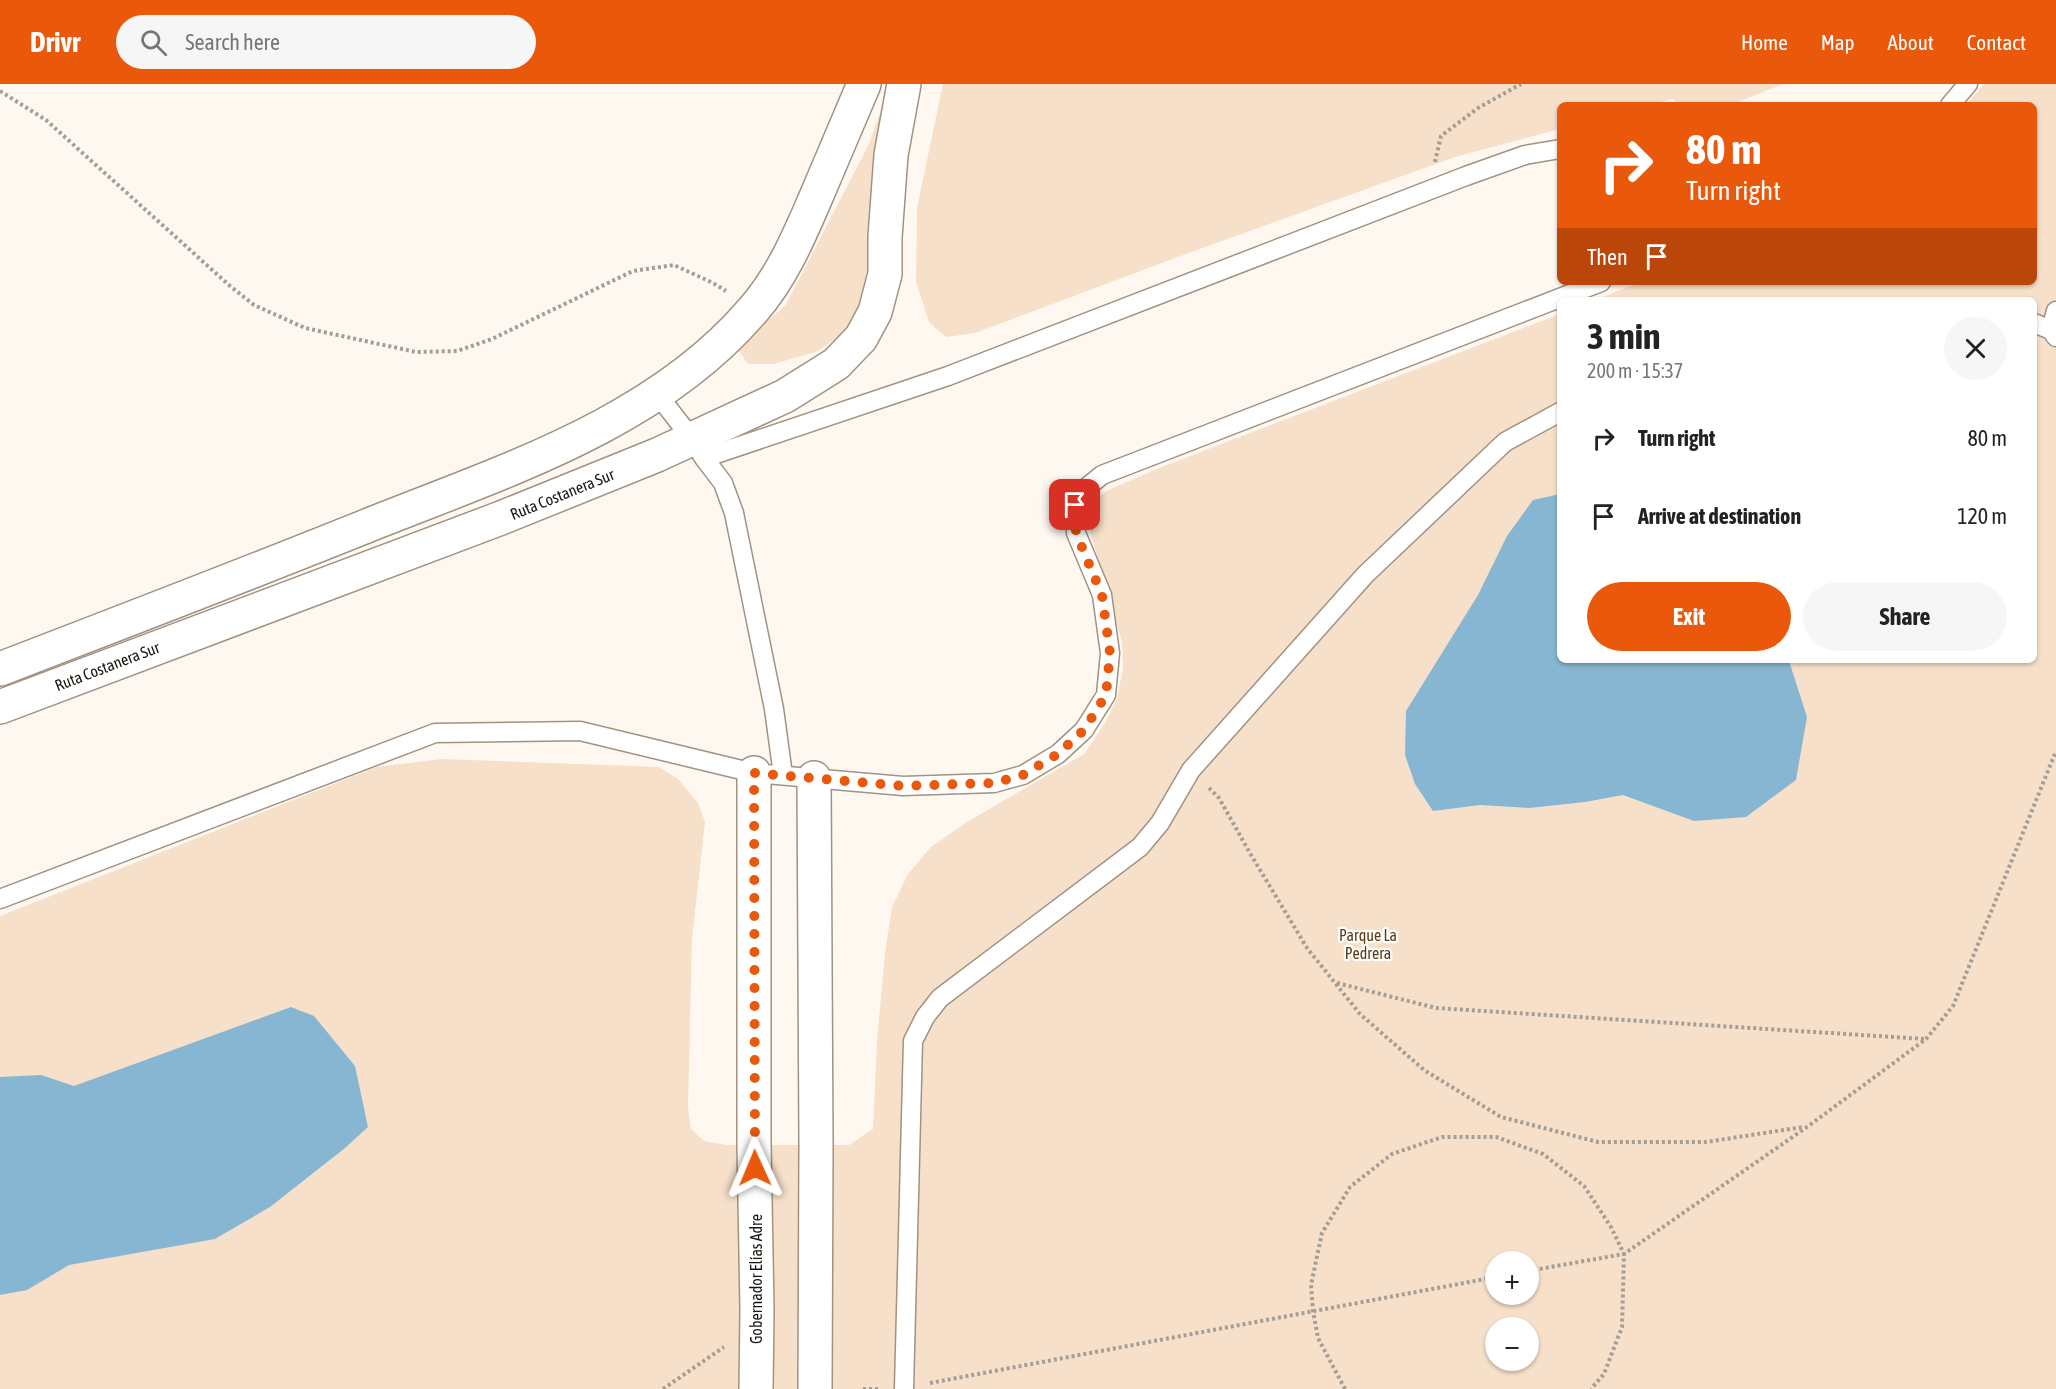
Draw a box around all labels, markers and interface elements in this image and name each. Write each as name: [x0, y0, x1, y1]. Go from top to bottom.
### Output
search box: [116, 15, 536, 69]
text: Drivr: [30, 26, 80, 58]
icon: search: [137, 26, 170, 59]
text: Search here: [185, 29, 280, 55]
text: Home: [1741, 30, 1788, 54]
text: Map: [1821, 30, 1855, 54]
text: About: [1888, 30, 1934, 54]
text: Contact: [1967, 30, 2026, 54]
text: 80 m: [1686, 125, 1761, 173]
icon: right: [1587, 126, 1665, 204]
text: Turn right: [1686, 175, 1781, 206]
icon: arrive: [1640, 240, 1673, 273]
text: Then: [1587, 244, 1628, 270]
text: 3 min: [1587, 315, 1661, 357]
button: close: [1944, 317, 2007, 380]
text: 200 m · 15:37: [1587, 359, 1683, 382]
icon: right: [1587, 422, 1620, 455]
text: Turn right: [1638, 425, 1715, 451]
text: 80 m: [1967, 425, 2007, 451]
street label: Ruta Costanera Sur: [507, 465, 617, 523]
pin: [1049, 479, 1100, 530]
icon: arrive: [1058, 488, 1091, 521]
icon: arrive: [1587, 500, 1620, 533]
text: Arrive at destination: [1638, 503, 1801, 529]
text: 120 m: [1957, 503, 2007, 529]
button: Exit: [1587, 582, 1791, 651]
button: Share: [1803, 582, 2007, 651]
street label: Ruta Costanera Sur: [52, 638, 162, 694]
park label: Parque La Pedrera: [1339, 926, 1397, 962]
position arrow: [723, 1136, 787, 1200]
street label: Gobernador Elías Adre: [747, 1214, 765, 1344]
map controls: [1485, 1251, 1539, 1371]
button: +: [1485, 1251, 1539, 1305]
button: −: [1485, 1317, 1539, 1371]

